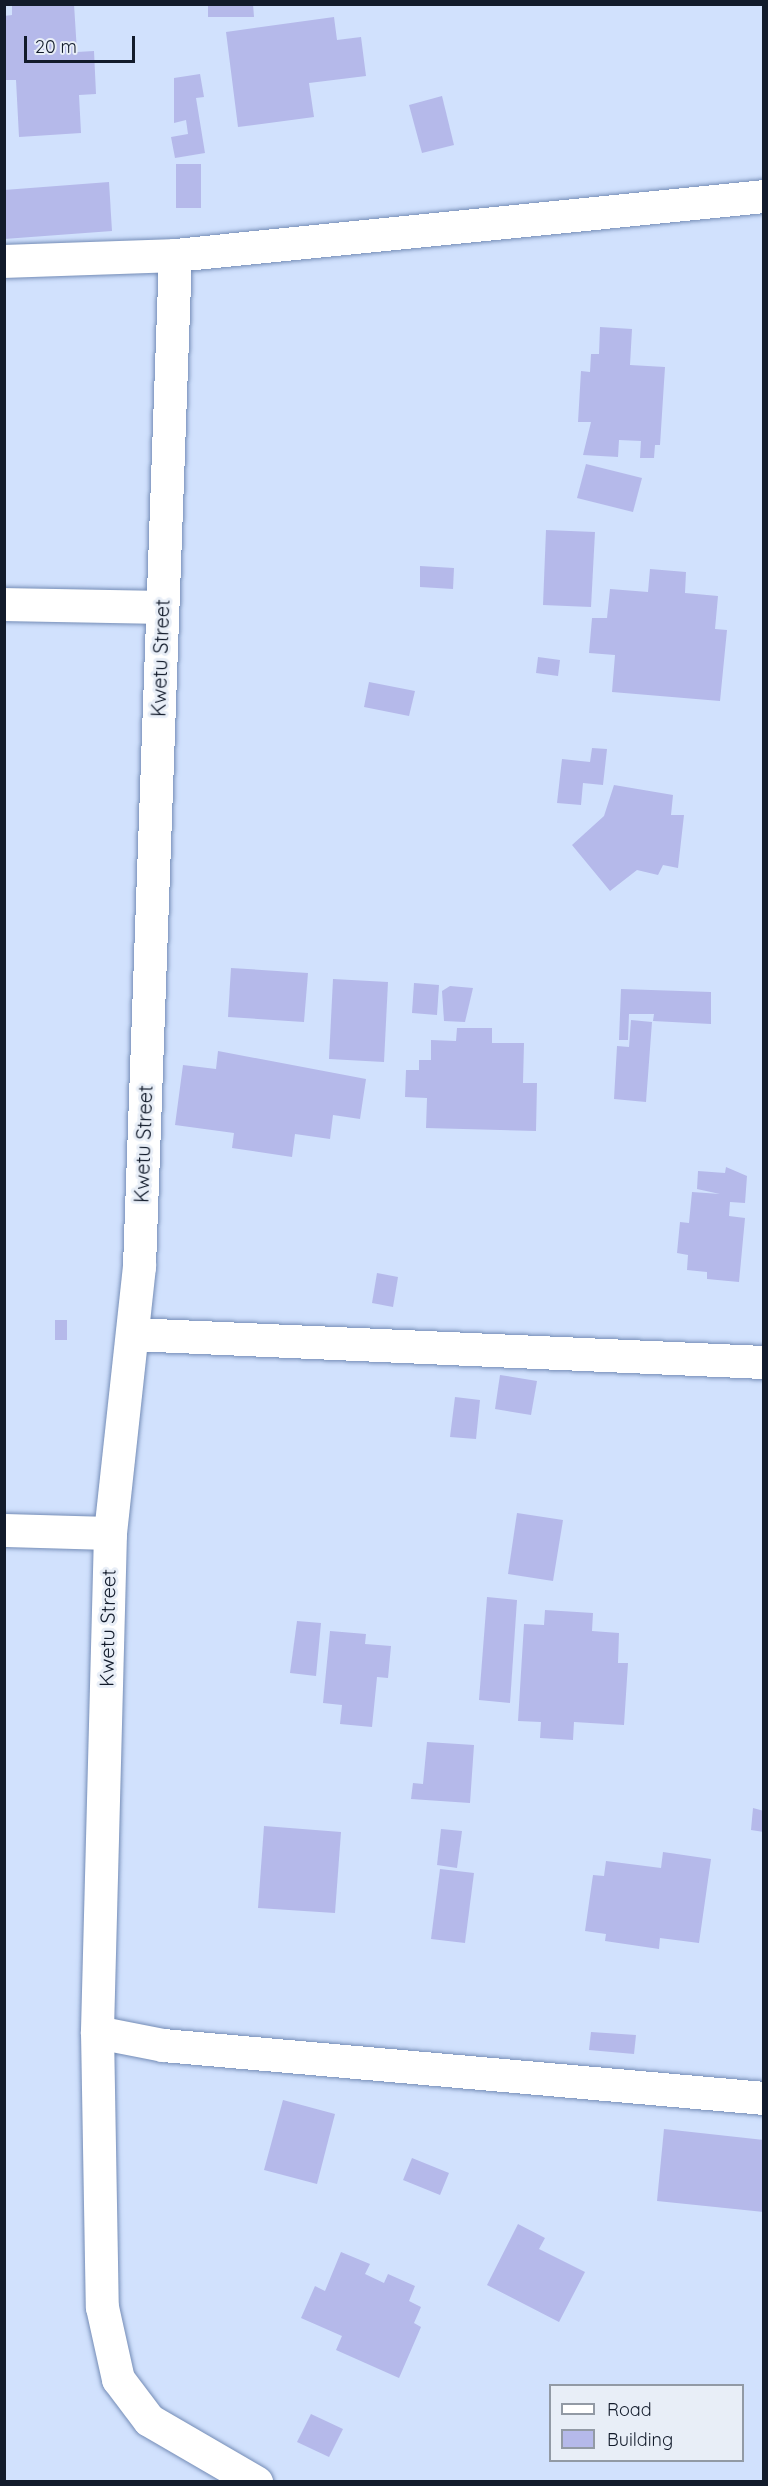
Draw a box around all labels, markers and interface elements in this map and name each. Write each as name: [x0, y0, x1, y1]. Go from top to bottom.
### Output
scale bar: [27, 24, 138, 62]
text: 20 m: [35, 35, 77, 58]
street label: Kwetu Street: [146, 599, 174, 717]
street label: Kwetu Street: [129, 1085, 157, 1203]
street label: Kwetu Street: [94, 1569, 120, 1687]
legend: [549, 2384, 744, 2462]
text: Road: [607, 2398, 652, 2421]
text: Building: [607, 2428, 673, 2451]

